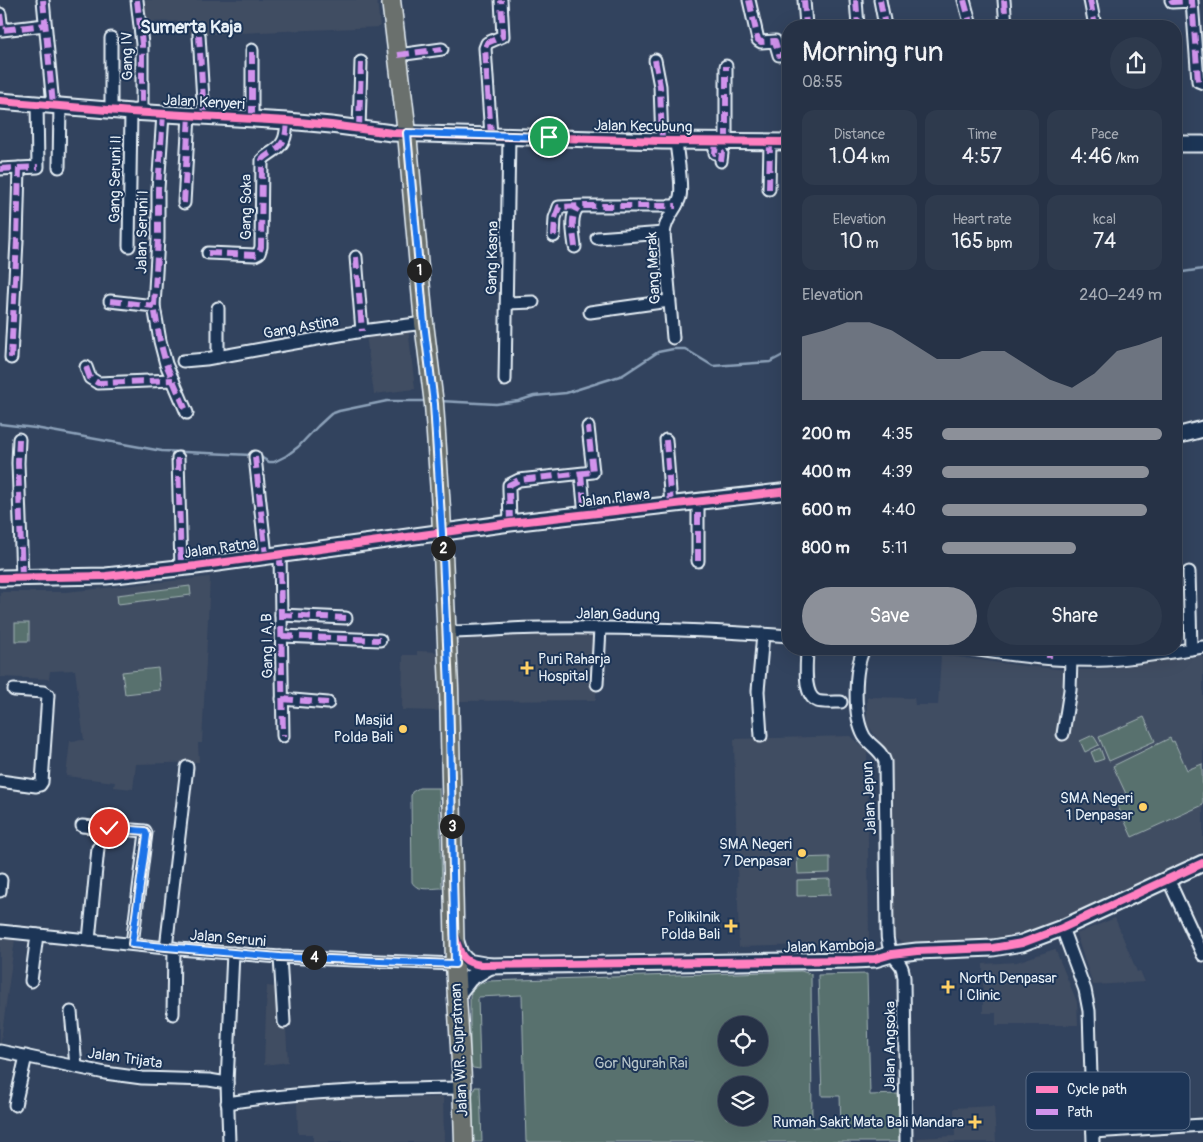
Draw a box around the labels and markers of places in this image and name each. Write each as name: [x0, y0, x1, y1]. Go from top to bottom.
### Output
pin: [528, 116, 570, 158]
pin: 1: [406, 258, 432, 282]
pin: 2: [430, 536, 456, 560]
place label: Puri Raharja Hospital: [538, 650, 611, 686]
marker: Puri Raharja Hospital: [520, 661, 534, 675]
place label: Masjid Polda Bali: [334, 711, 393, 747]
marker: Masjid Polda Bali: [397, 723, 409, 735]
place label: SMA Negeri 1 Denpasar: [1060, 789, 1134, 825]
marker: SMA Negeri 1 Denpasar: [1137, 801, 1149, 813]
pin: [88, 807, 130, 849]
pin: 3: [440, 814, 464, 838]
place label: SMA Negeri 7 Denpasar: [719, 835, 793, 871]
marker: SMA Negeri 7 Denpasar: [796, 847, 808, 859]
place label: Polikilnik Polda Bali: [661, 908, 721, 944]
marker: Polikilnik Polda Bali: [724, 919, 738, 933]
pin: 4: [302, 944, 326, 970]
place label: North Denpasar I Clinic: [959, 969, 1058, 1005]
marker: North Denpasar I Clinic: [941, 980, 955, 994]
place label: Rumah Sakit Mata Bali Mandara: [773, 1113, 964, 1132]
marker: Rumah Sakit Mata Bali Mandara: [968, 1115, 982, 1129]

